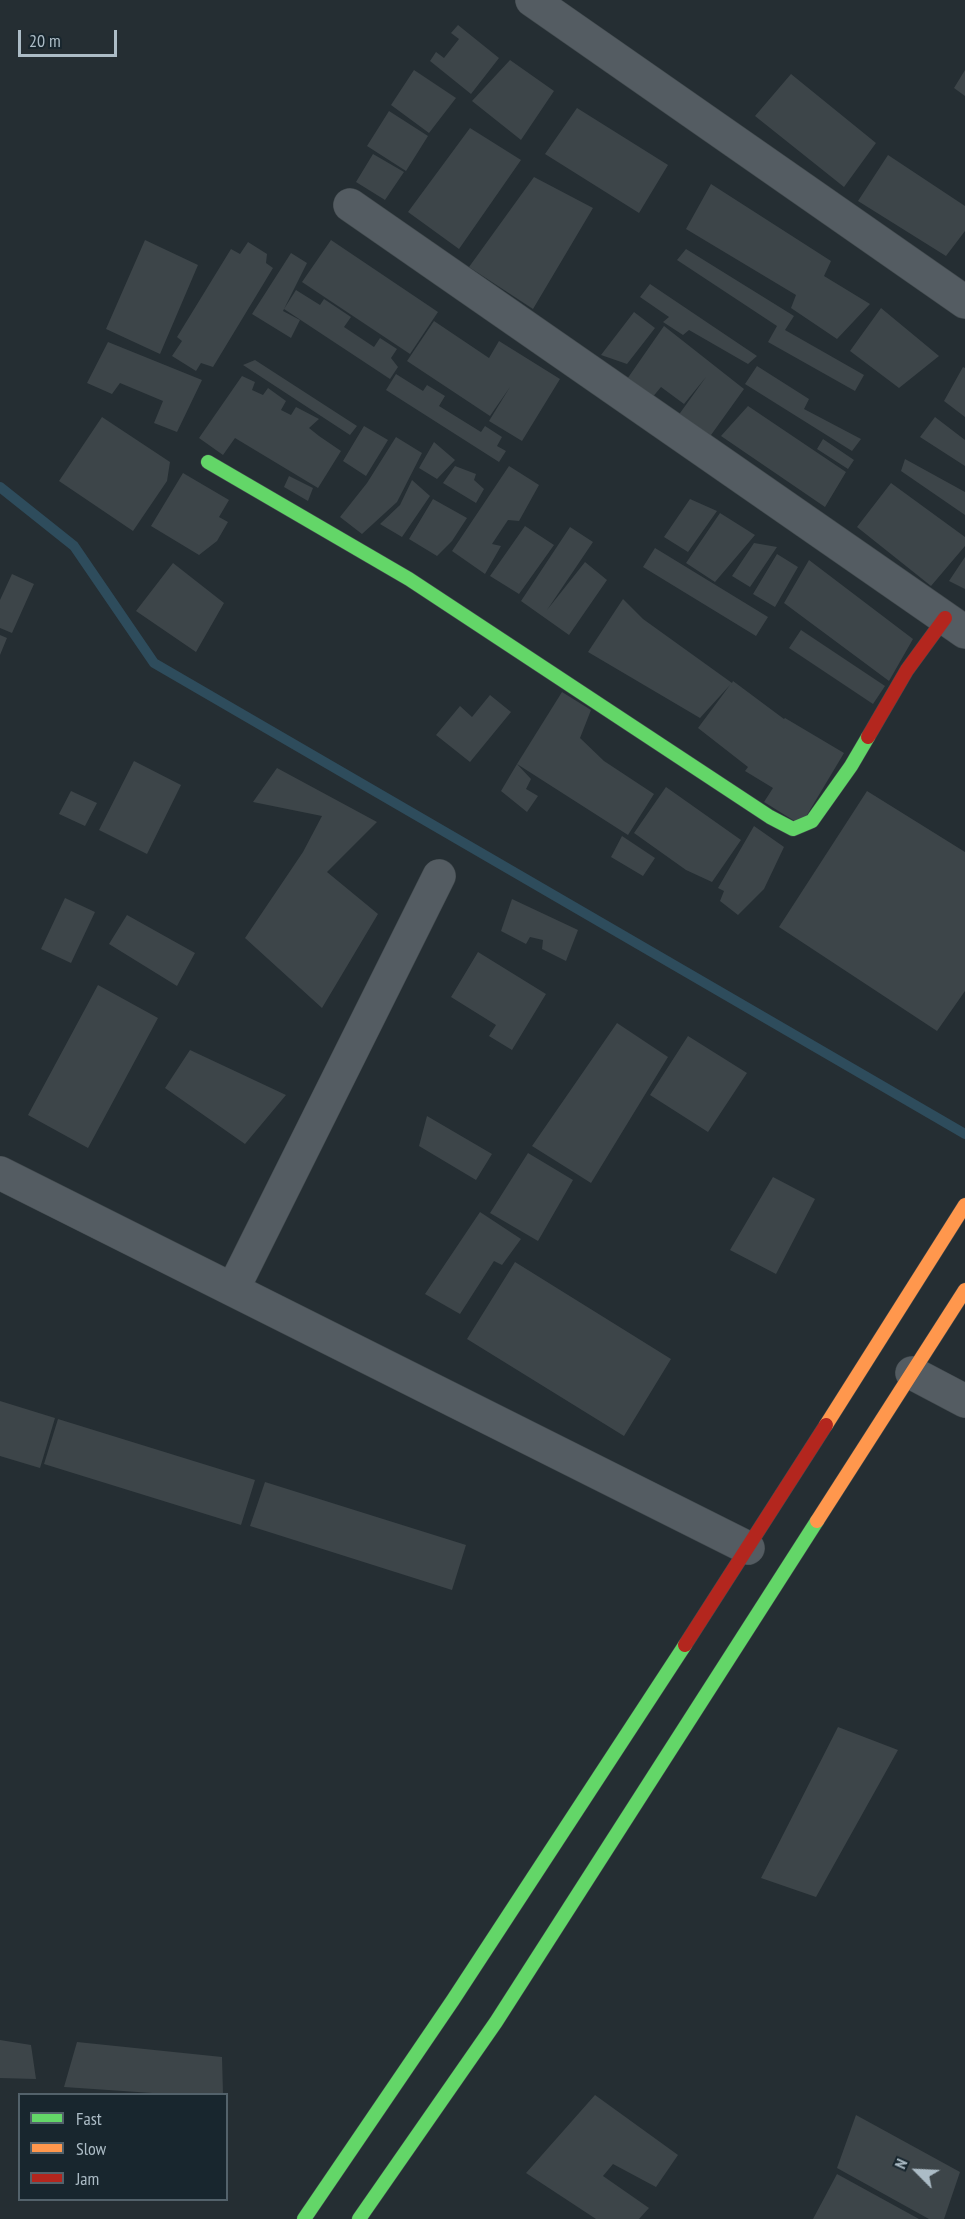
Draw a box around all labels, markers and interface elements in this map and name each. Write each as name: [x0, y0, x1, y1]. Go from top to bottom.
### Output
scale bar: [21, 18, 120, 56]
text: 20 m: [29, 29, 61, 52]
legend: [18, 2093, 228, 2201]
text: Fast: [76, 2107, 102, 2130]
text: Slow: [76, 2137, 106, 2160]
north arrow: [887, 2141, 947, 2201]
text: N: [890, 2156, 911, 2172]
text: Jam: [76, 2167, 99, 2190]

